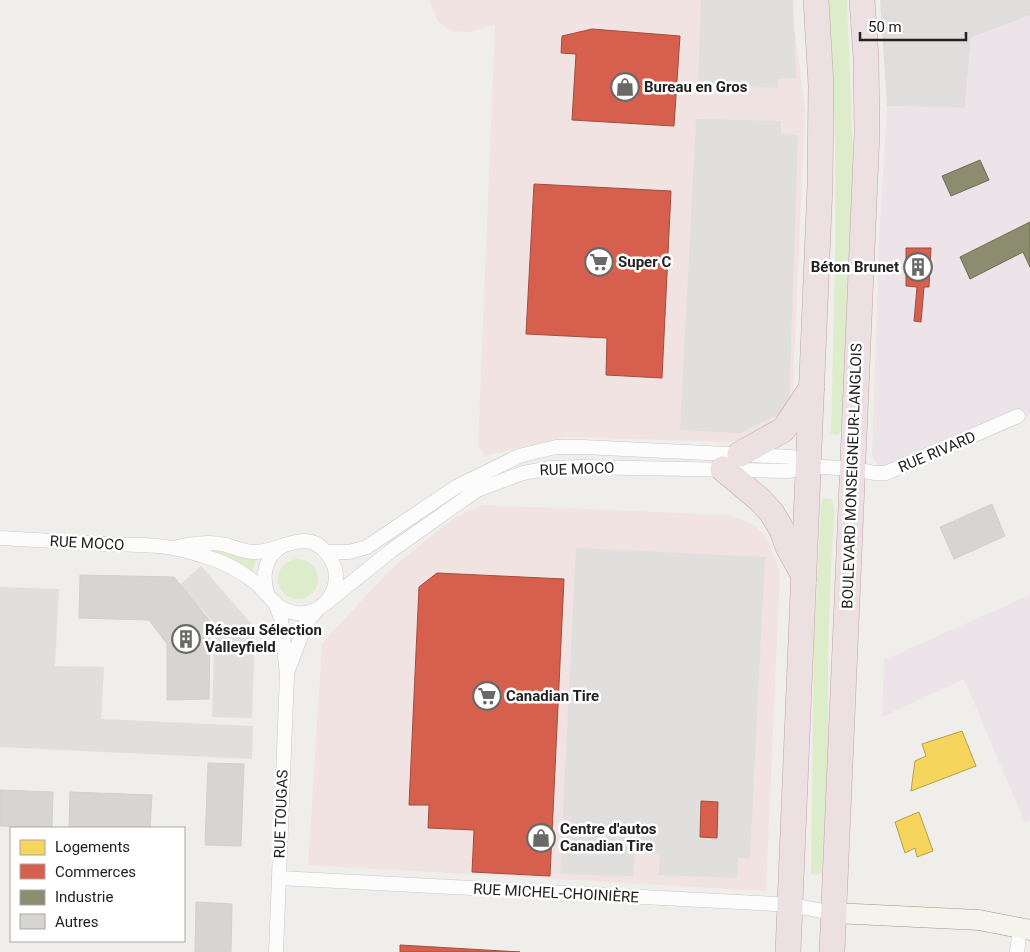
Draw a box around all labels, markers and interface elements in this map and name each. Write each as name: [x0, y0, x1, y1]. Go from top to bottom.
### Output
scale bar: [860, 10, 966, 42]
text: 50 m: [868, 18, 902, 36]
shop icon: Bureau en Gros: [610, 72, 640, 102]
place label: Bureau en Gros: [644, 78, 748, 96]
supermarket icon: Super C: [584, 247, 614, 277]
building icon: Béton Brunet: [903, 252, 933, 282]
place label: Super C: [618, 253, 671, 271]
place label: Béton Brunet: [811, 258, 899, 276]
street label: BOULEVARD MONSEIGNEUR-LANGLOIS: [838, 343, 866, 609]
street label: RUE RIVARD: [896, 428, 978, 476]
street label: RUE MOCO: [539, 459, 615, 479]
street label: RUE MOCO: [49, 532, 125, 554]
place label: Réseau Sélection Valleyfield: [205, 621, 322, 656]
building icon: Réseau Sélection Valleyfield: [171, 624, 201, 654]
supermarket icon: Canadian Tire: [472, 681, 502, 711]
place label: Canadian Tire: [506, 687, 599, 705]
street label: RUE TOUGAS: [270, 769, 292, 859]
place label: Centre d'autos Canadian Tire: [560, 820, 657, 855]
shop icon: Centre d'autos Canadian Tire: [526, 823, 556, 853]
legend: [10, 827, 185, 942]
text: Logements: [55, 838, 130, 856]
text: Commerces: [55, 863, 136, 881]
street label: RUE MICHEL-CHOINIÈRE: [473, 880, 640, 906]
text: Industrie: [55, 888, 113, 906]
text: Autres: [55, 913, 99, 931]

